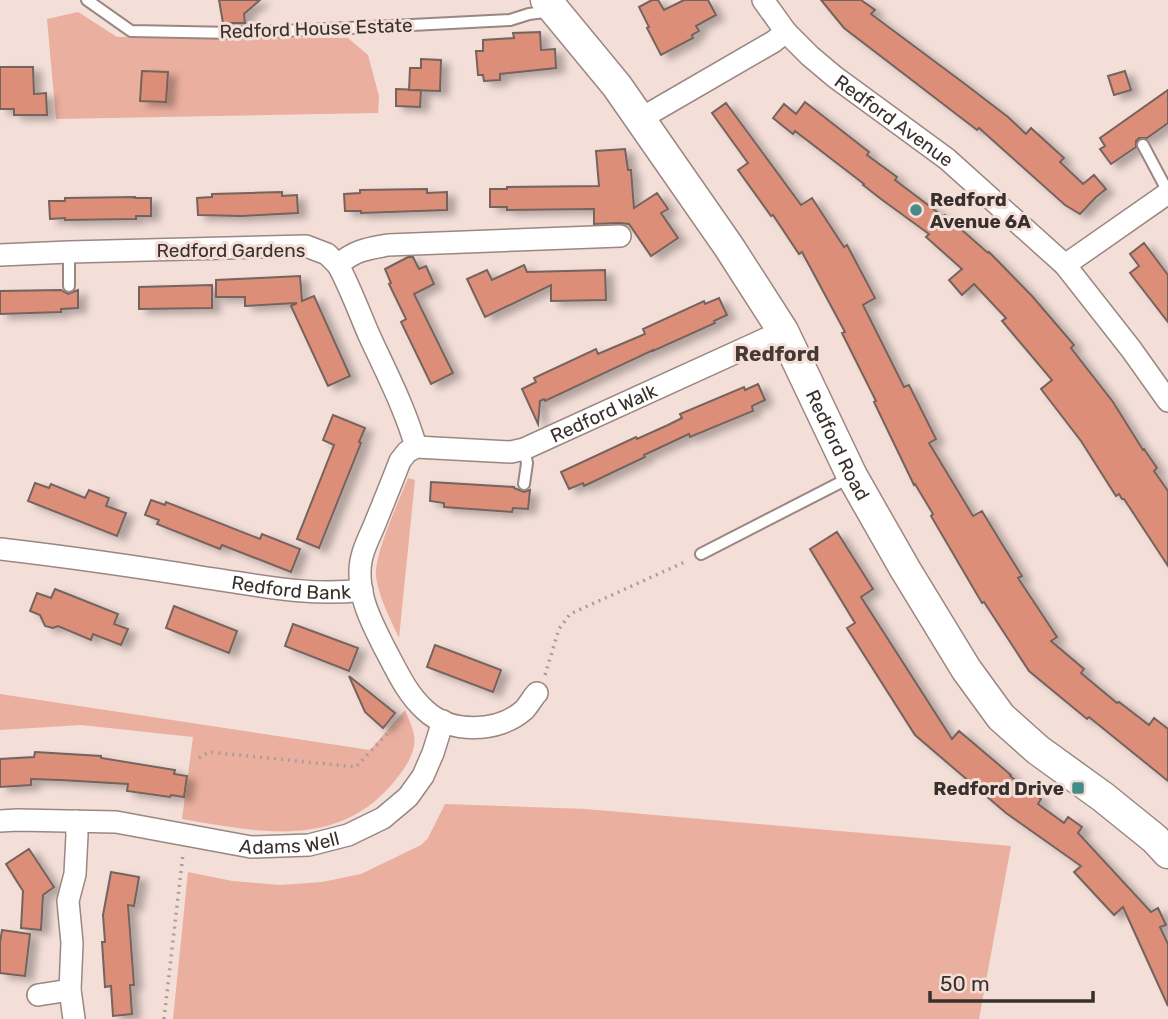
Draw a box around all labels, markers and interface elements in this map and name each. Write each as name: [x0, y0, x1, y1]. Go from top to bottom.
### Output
street label: Redford House Estate: [219, 14, 413, 43]
street label: Redford Avenue: [830, 70, 958, 172]
place label: Redford Avenue 6A: [930, 188, 1031, 233]
marker: Redford Avenue 6A: [908, 202, 924, 218]
street label: Redford Gardens: [157, 239, 305, 262]
district label: Redford: [735, 341, 819, 366]
street label: Redford Walk: [547, 379, 661, 447]
street label: Redford Road: [801, 386, 874, 505]
street label: Redford Bank: [230, 571, 352, 604]
place label: Redford Drive: [933, 777, 1064, 800]
marker: Redford Drive: [1070, 780, 1086, 796]
street label: Adams Well: [238, 827, 342, 859]
scale bar: [930, 960, 1093, 1004]
text: 50 m: [940, 971, 990, 996]

